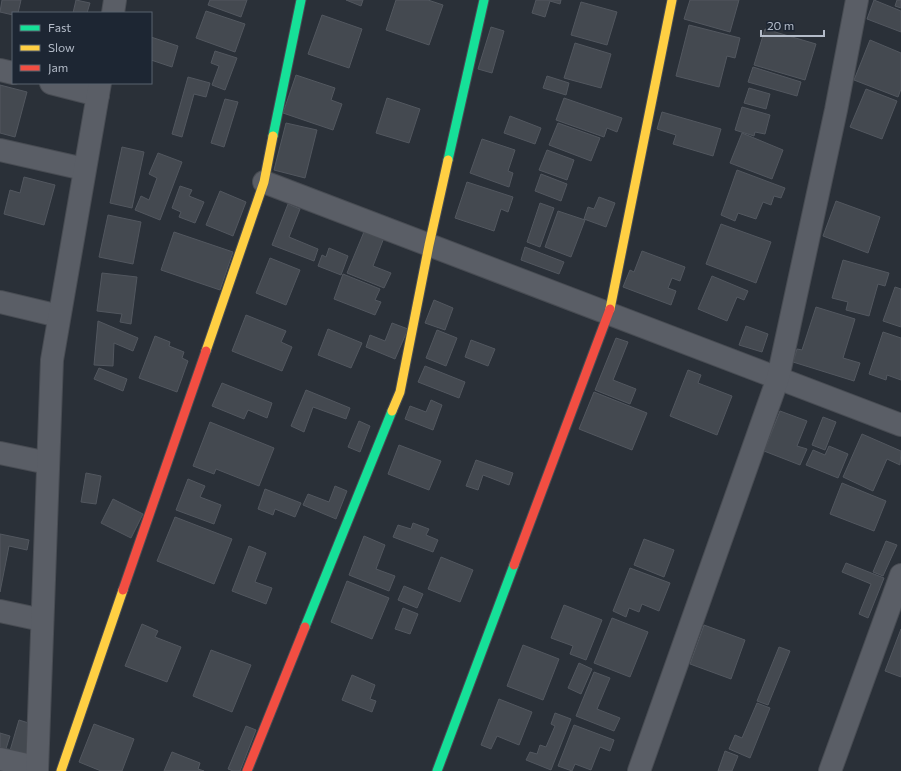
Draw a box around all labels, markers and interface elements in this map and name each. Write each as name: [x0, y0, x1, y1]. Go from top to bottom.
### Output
legend: [12, 12, 152, 84]
scale bar: [761, 12, 824, 38]
text: 20 m: [767, 18, 794, 32]
text: Fast: [48, 20, 71, 34]
text: Slow: [48, 40, 75, 54]
text: Jam: [48, 60, 68, 75]

